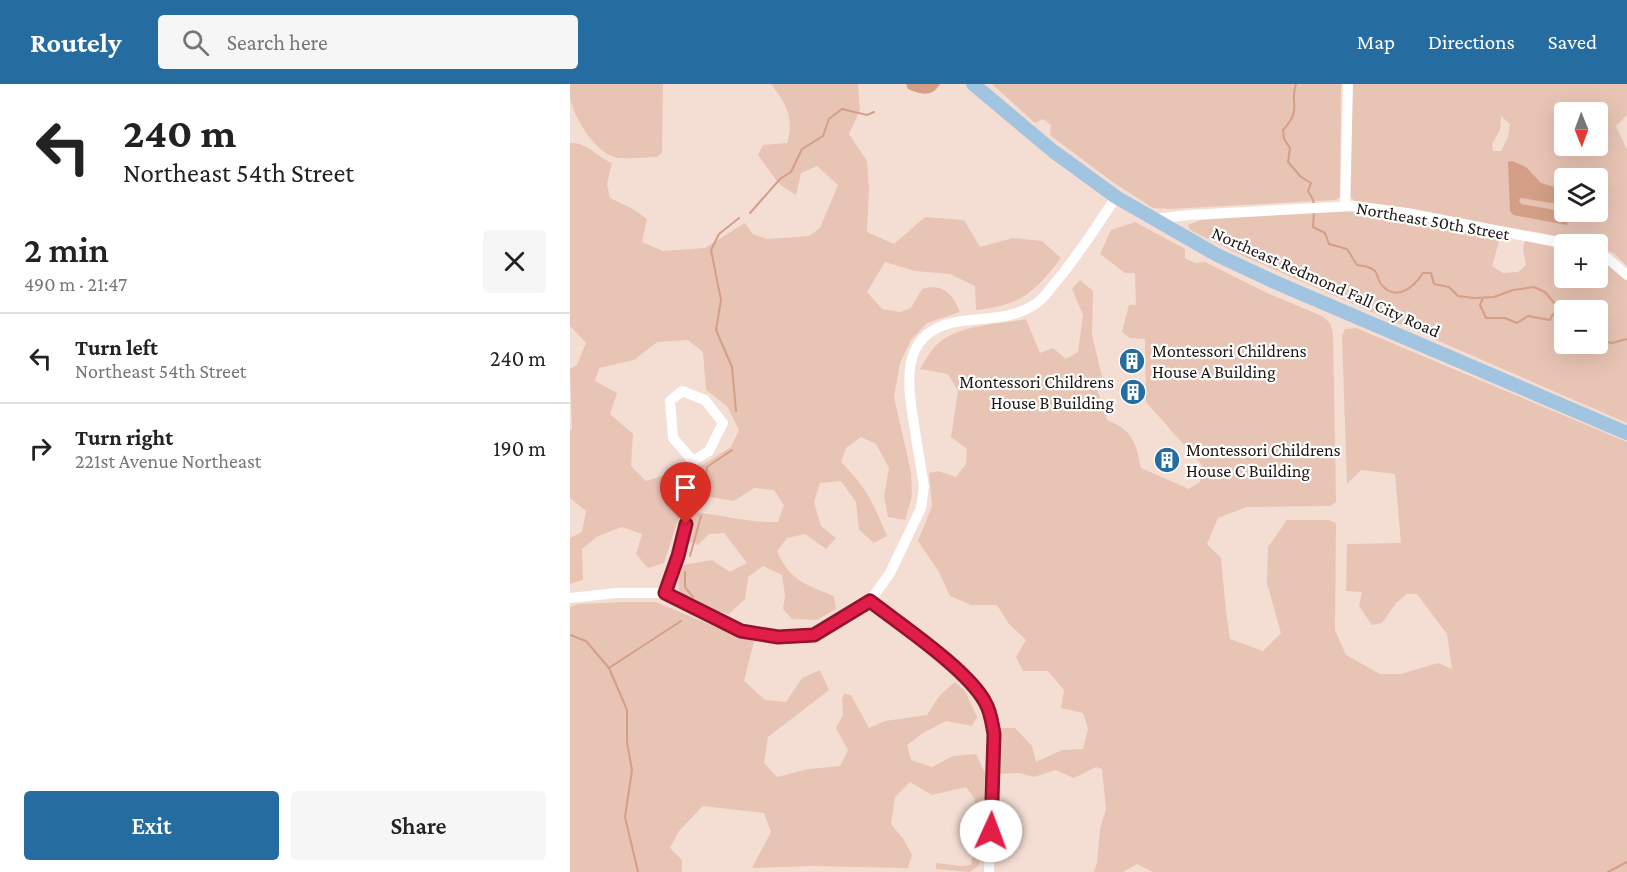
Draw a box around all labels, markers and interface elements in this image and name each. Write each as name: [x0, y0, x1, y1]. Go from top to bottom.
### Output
search box: [158, 15, 578, 69]
icon: search: [179, 26, 212, 59]
text: Routely: [30, 27, 122, 58]
text: Search here: [227, 30, 328, 55]
text: Map: [1357, 30, 1395, 54]
text: Directions: [1428, 30, 1515, 54]
text: Saved: [1548, 30, 1597, 54]
north arrow: [1554, 102, 1608, 156]
map controls: [1554, 102, 1608, 354]
icon: left: [24, 108, 102, 186]
text: 240 m: [123, 109, 236, 156]
text: Northeast 54th Street: [123, 158, 354, 188]
button: layers: [1554, 168, 1608, 222]
street label: Northeast 50th Street: [1355, 198, 1512, 244]
street label: Northeast Redmond Fall City Road: [1209, 223, 1444, 342]
text: 2 min: [24, 230, 109, 270]
button: close: [483, 230, 546, 293]
button: +: [1554, 234, 1608, 288]
text: 490 m · 21:47: [24, 273, 127, 295]
button: −: [1554, 300, 1608, 354]
text: Turn left: [75, 335, 158, 360]
place label: Montessori Childrens House A Building: [1152, 341, 1307, 382]
icon: left: [24, 342, 57, 375]
text: 240 m: [490, 346, 546, 371]
building icon: Montessori Childrens House A Building: [1117, 346, 1147, 376]
text: Northeast 54th Street: [75, 360, 246, 382]
place label: Montessori Childrens House B Building: [959, 372, 1114, 413]
building icon: Montessori Childrens House B Building: [1118, 377, 1148, 407]
text: Turn right: [75, 425, 173, 450]
icon: right: [24, 432, 57, 465]
text: 190 m: [493, 436, 546, 461]
place label: Montessori Childrens House C Building: [1186, 440, 1341, 481]
building icon: Montessori Childrens House C Building: [1152, 445, 1182, 475]
text: 221st Avenue Northeast: [75, 450, 261, 472]
pin: [660, 462, 711, 524]
icon: arrive: [669, 471, 702, 504]
button: Exit: [24, 791, 279, 860]
button: Share: [291, 791, 546, 860]
position arrow: [959, 799, 1023, 863]

